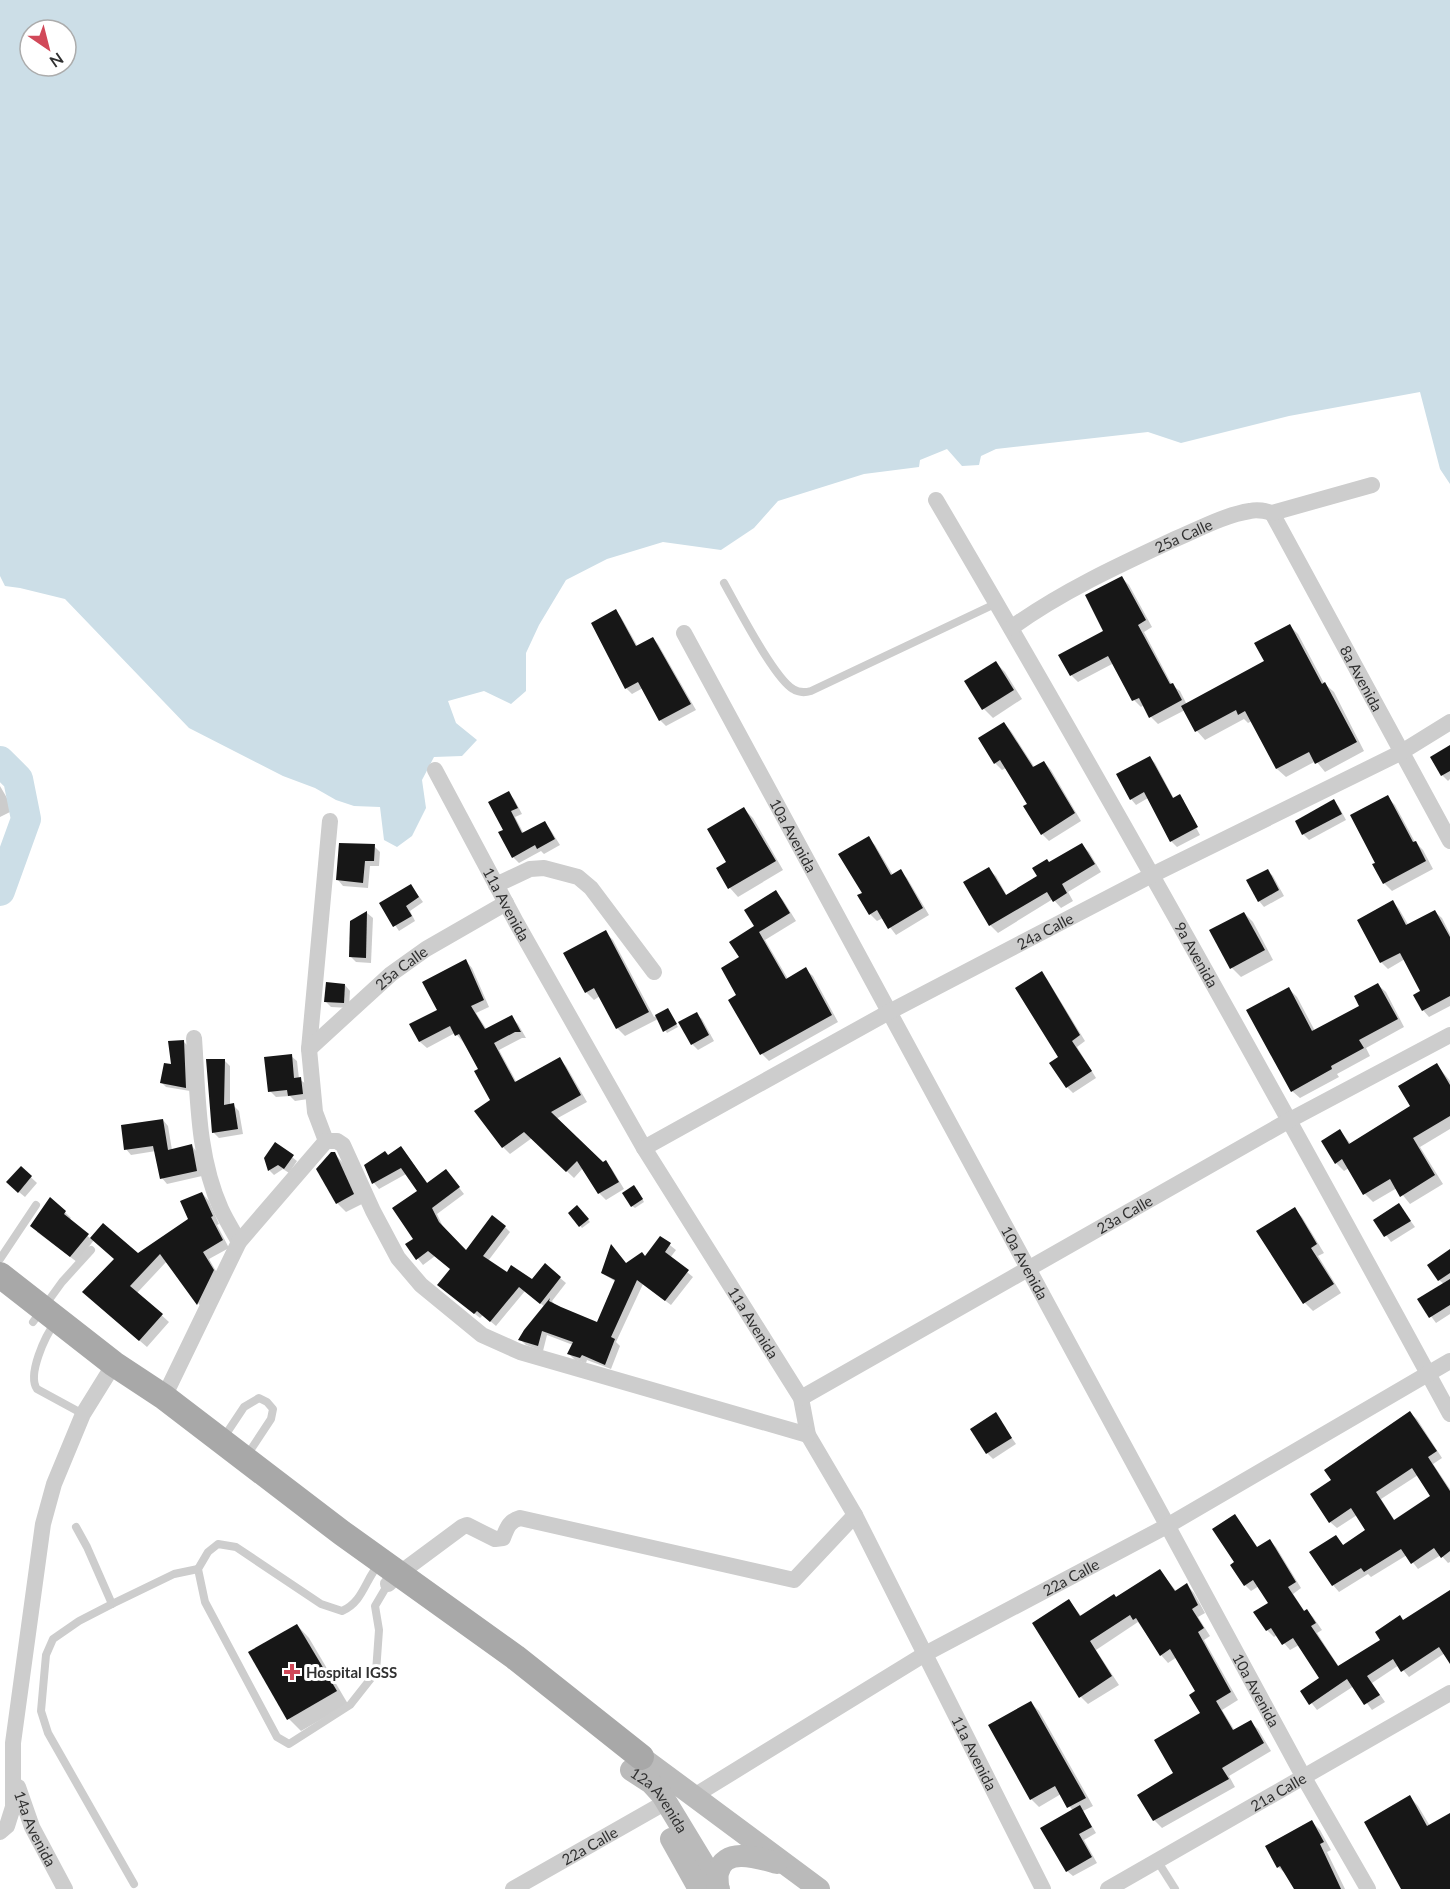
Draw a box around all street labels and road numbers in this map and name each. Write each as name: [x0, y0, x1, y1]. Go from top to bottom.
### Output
street label: 25a Calle: [1152, 515, 1215, 556]
street label: 8a Avenida: [1336, 642, 1387, 714]
street label: 10a Avenida: [766, 795, 821, 875]
street label: 11a Avenida: [479, 864, 534, 944]
street label: 24a Calle: [1014, 909, 1076, 953]
street label: 9a Avenida: [1171, 919, 1222, 991]
street label: 25a Calle: [371, 942, 431, 993]
street label: 23a Calle: [1093, 1191, 1155, 1237]
street label: 10a Avenida: [998, 1223, 1052, 1303]
street label: 11a Avenida: [724, 1283, 783, 1362]
street label: 22a Calle: [1039, 1555, 1102, 1599]
street label: 10a Avenida: [1229, 1650, 1284, 1730]
street label: 11a Avenida: [948, 1713, 1001, 1793]
street label: 12a Avenida: [627, 1763, 692, 1836]
street label: 21a Calle: [1247, 1768, 1309, 1815]
street label: 14a Avenida: [11, 1788, 60, 1869]
street label: 22a Calle: [558, 1823, 621, 1868]

